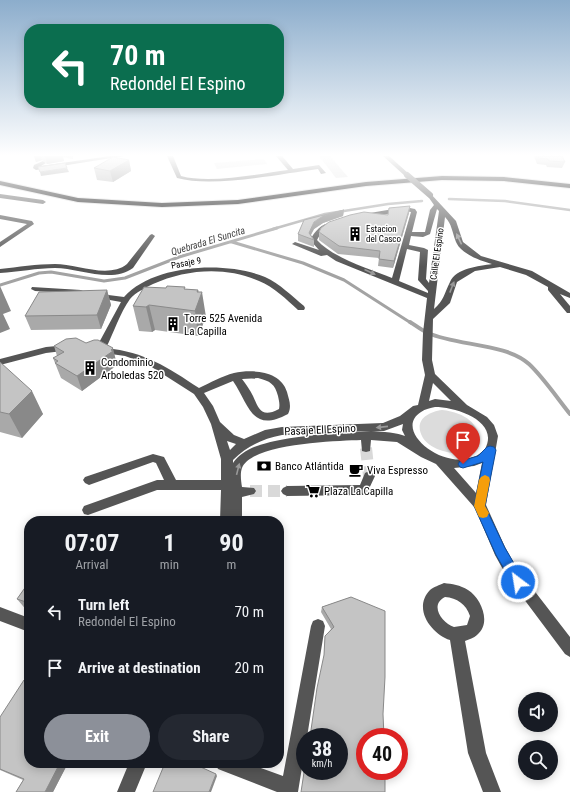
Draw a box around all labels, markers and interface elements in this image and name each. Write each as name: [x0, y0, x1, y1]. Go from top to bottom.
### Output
text: 70 m: [110, 39, 166, 72]
icon: left: [44, 40, 96, 92]
text: Redondel El Espino: [110, 73, 245, 94]
water label: Quebrada El Suncita: [170, 224, 247, 258]
place label: Estacion del Casco: [366, 224, 401, 244]
building icon: Estacion del Casco: [347, 226, 363, 242]
street label: Calle El Espino: [428, 227, 446, 281]
one-way arrow: [456, 233, 462, 245]
street label: Pasaje 9: [170, 255, 202, 271]
one-way arrow: [364, 269, 375, 275]
one-way arrow: [450, 280, 456, 292]
place label: Torre 525 Avenida La Capilla: [184, 312, 262, 338]
building icon: Torre 525 Avenida La Capilla: [165, 316, 181, 332]
place label: Condominio Arboledas 520: [101, 356, 164, 382]
building icon: Condominio Arboledas 520: [82, 360, 98, 376]
street label: Pasaje El Espino: [284, 422, 357, 438]
one-way arrow: [376, 423, 388, 430]
pin: [446, 423, 480, 464]
icon: arrive: [452, 429, 474, 451]
bank icon: Banco Atlántida: [256, 458, 272, 474]
place label: Banco Atlántida: [275, 460, 344, 473]
one-way arrow: [235, 462, 241, 474]
cafe icon: Viva Espresso: [348, 462, 364, 478]
place label: Viva Espresso: [367, 464, 428, 477]
supermarket icon: Plaza La Capilla: [305, 483, 321, 499]
place label: Plaza La Capilla: [324, 485, 393, 498]
text: 07:07: [64, 529, 119, 557]
text: 1: [163, 529, 175, 557]
text: 90: [219, 529, 244, 557]
text: Arrival: [75, 557, 108, 572]
text: min: [160, 557, 179, 572]
text: m: [227, 557, 236, 572]
position arrow: [497, 561, 539, 603]
text: Turn left: [78, 596, 129, 614]
icon: left: [44, 601, 66, 623]
text: 70 m: [234, 603, 264, 621]
text: Redondel El Espino: [78, 614, 176, 629]
icon: arrive: [44, 657, 66, 679]
text: Arrive at destination: [78, 659, 201, 677]
text: 20 m: [234, 659, 264, 677]
map controls: [518, 692, 558, 780]
button: sound: [518, 692, 558, 732]
button: Exit: [44, 714, 150, 760]
button: Share: [158, 714, 264, 760]
speed limit sign: 40: [356, 728, 408, 780]
text: 38: [312, 737, 332, 761]
button: search: [518, 740, 558, 780]
text: km/h: [312, 758, 332, 769]

